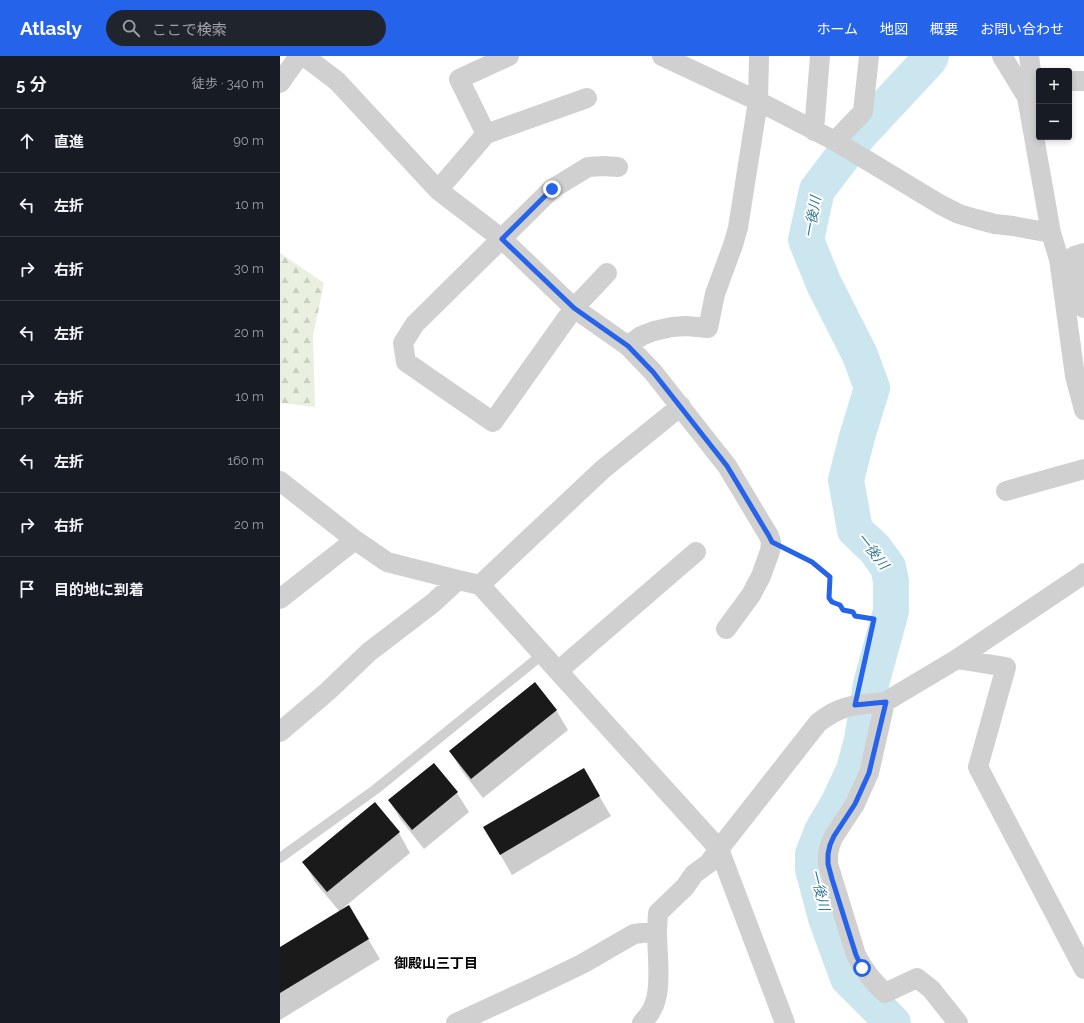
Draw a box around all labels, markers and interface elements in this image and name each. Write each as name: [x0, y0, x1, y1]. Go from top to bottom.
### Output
search box: [106, 10, 386, 46]
text: Atlasly: [20, 17, 82, 39]
icon: search: [120, 17, 142, 39]
text: ここで検索: [152, 21, 227, 39]
text: ホーム: [816, 21, 858, 37]
text: 地図: [880, 21, 908, 37]
text: 概要: [930, 21, 958, 37]
text: お問い合わせ: [980, 21, 1064, 37]
map controls: [1036, 68, 1072, 140]
button: +: [1036, 68, 1072, 104]
text: 5 分: [16, 74, 47, 94]
text: 徒歩 · 340 m: [192, 76, 264, 91]
button: −: [1036, 104, 1072, 140]
icon: ahead: [16, 130, 38, 152]
text: 直進: [54, 133, 84, 151]
text: 90 m: [233, 133, 264, 148]
route end: [543, 180, 561, 198]
water label: 一後川: [800, 193, 824, 239]
icon: left: [16, 194, 38, 216]
text: 左折: [54, 197, 84, 215]
text: 10 m: [235, 197, 264, 212]
icon: right: [16, 258, 38, 280]
text: 右折: [54, 261, 84, 279]
text: 30 m: [234, 261, 264, 276]
icon: left: [16, 322, 38, 344]
text: 左折: [54, 325, 84, 343]
text: 20 m: [234, 325, 264, 340]
icon: right: [16, 386, 38, 408]
text: 右折: [54, 389, 84, 407]
text: 10 m: [235, 389, 264, 404]
icon: left: [16, 450, 38, 472]
text: 左折: [54, 453, 84, 471]
text: 160 m: [227, 453, 264, 468]
icon: right: [16, 514, 38, 536]
text: 右折: [54, 517, 84, 535]
text: 20 m: [234, 517, 264, 532]
water label: 一後川: [854, 530, 893, 574]
icon: arrive: [16, 578, 38, 600]
text: 目的地に到着: [54, 581, 144, 599]
water label: 一後川: [807, 868, 833, 914]
district label: 御殿山三丁目: [394, 955, 478, 971]
route start: [853, 959, 871, 977]

